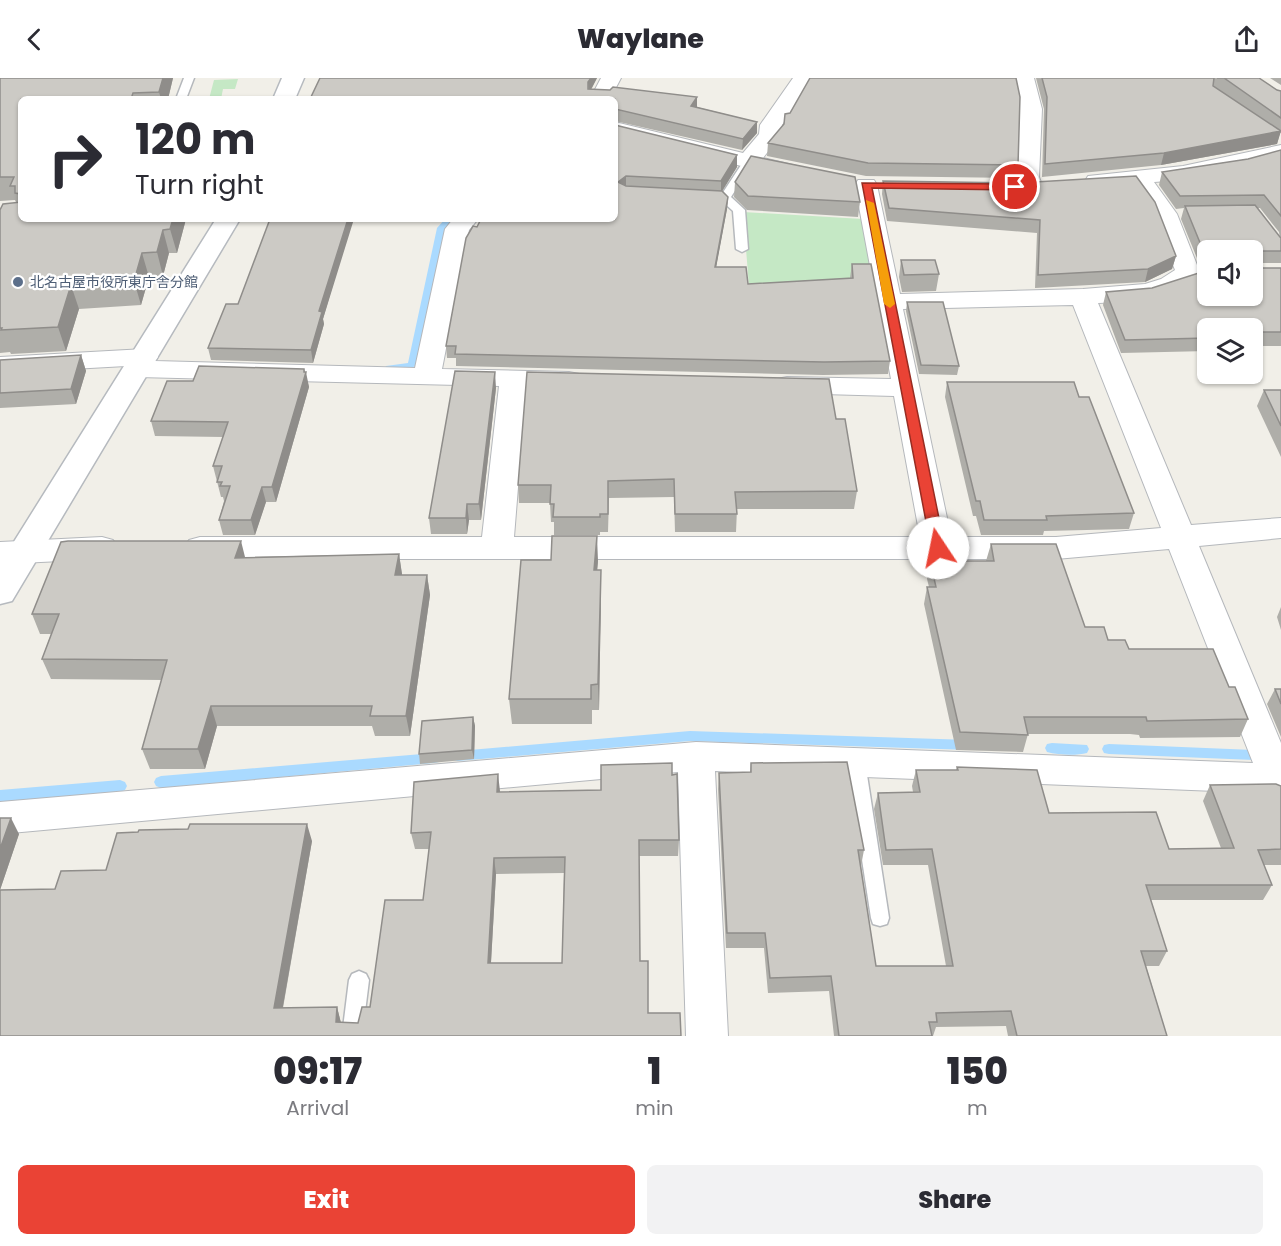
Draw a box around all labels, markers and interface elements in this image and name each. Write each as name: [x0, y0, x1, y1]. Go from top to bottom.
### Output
text: Waylane: [577, 20, 704, 57]
icon: back: [18, 23, 51, 56]
icon: share: [1230, 23, 1263, 56]
text: 120 m: [135, 110, 256, 169]
icon: right: [36, 120, 114, 198]
pin: [989, 161, 1040, 212]
text: Turn right: [135, 166, 264, 203]
icon: arrive: [998, 170, 1031, 203]
map controls: [1197, 240, 1263, 384]
button: sound: [1197, 240, 1263, 306]
place label: 北名古屋市役所東庁舎分館: [30, 272, 198, 292]
marker: 北名古屋市役所東庁舎分館: [11, 275, 25, 289]
button: layers: [1197, 318, 1263, 384]
position arrow: [906, 516, 970, 580]
text: 09:17: [273, 1046, 362, 1097]
text: 1: [647, 1046, 661, 1097]
text: 150: [947, 1046, 1008, 1097]
text: Arrival: [286, 1094, 349, 1122]
text: min: [635, 1094, 674, 1122]
text: m: [967, 1094, 988, 1122]
button: Exit: [18, 1165, 635, 1234]
button: Share: [647, 1165, 1263, 1234]

